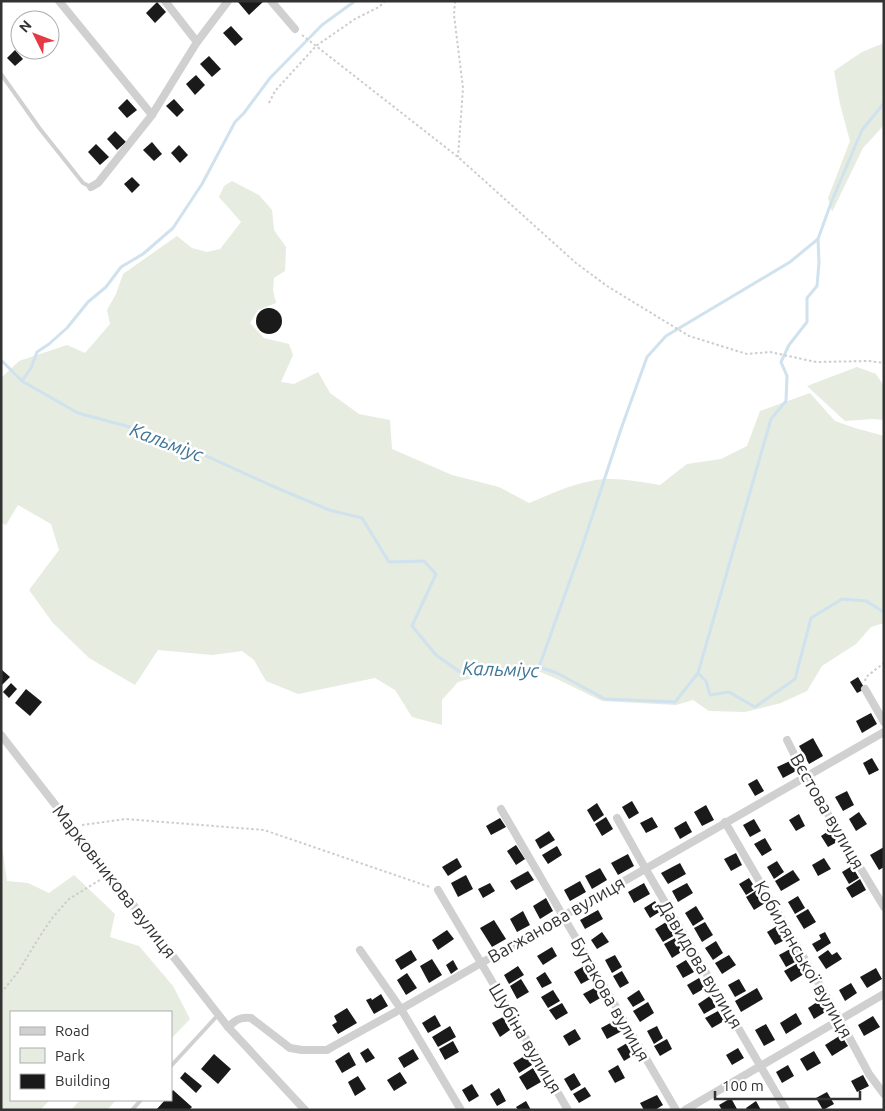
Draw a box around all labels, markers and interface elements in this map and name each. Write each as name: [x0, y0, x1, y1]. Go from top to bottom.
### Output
north arrow: [10, 10, 60, 60]
text: N: [16, 17, 35, 36]
water label: Кальміус: [127, 418, 207, 466]
water label: Кальміус: [462, 657, 540, 681]
street label: Вєстова вулиця: [787, 750, 869, 872]
street label: Марковникова вулиця: [49, 801, 181, 961]
street label: Вагжанова вулиця: [484, 872, 628, 966]
street label: Кобилянської вулиця: [751, 877, 857, 1041]
street label: Давидова вулиця: [655, 896, 747, 1032]
street label: Бутакова вулиця: [567, 933, 655, 1065]
street label: Шубіна вулиця: [485, 979, 567, 1097]
legend: [10, 1011, 172, 1101]
text: Road: [55, 1022, 90, 1039]
text: Park: [55, 1047, 85, 1064]
scale bar: [715, 1068, 860, 1100]
text: Building: [55, 1072, 110, 1089]
text: 100 m: [722, 1077, 764, 1094]

